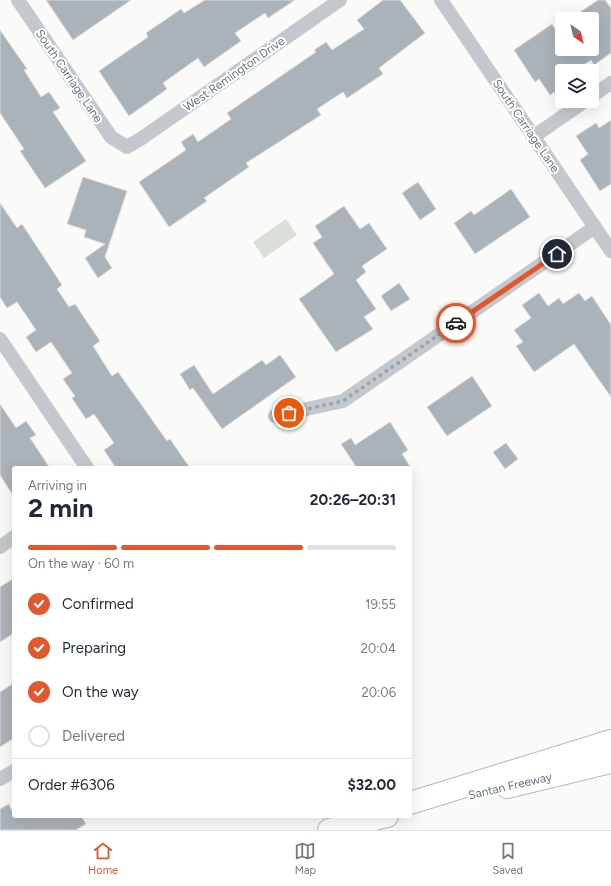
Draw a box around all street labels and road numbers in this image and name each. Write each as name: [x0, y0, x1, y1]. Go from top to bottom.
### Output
street label: South Carriage Lane: [33, 27, 106, 126]
street label: West Remington Drive: [181, 33, 288, 114]
street label: South Carriage Lane: [490, 77, 563, 176]
street label: Santan Freeway: [467, 769, 554, 802]

